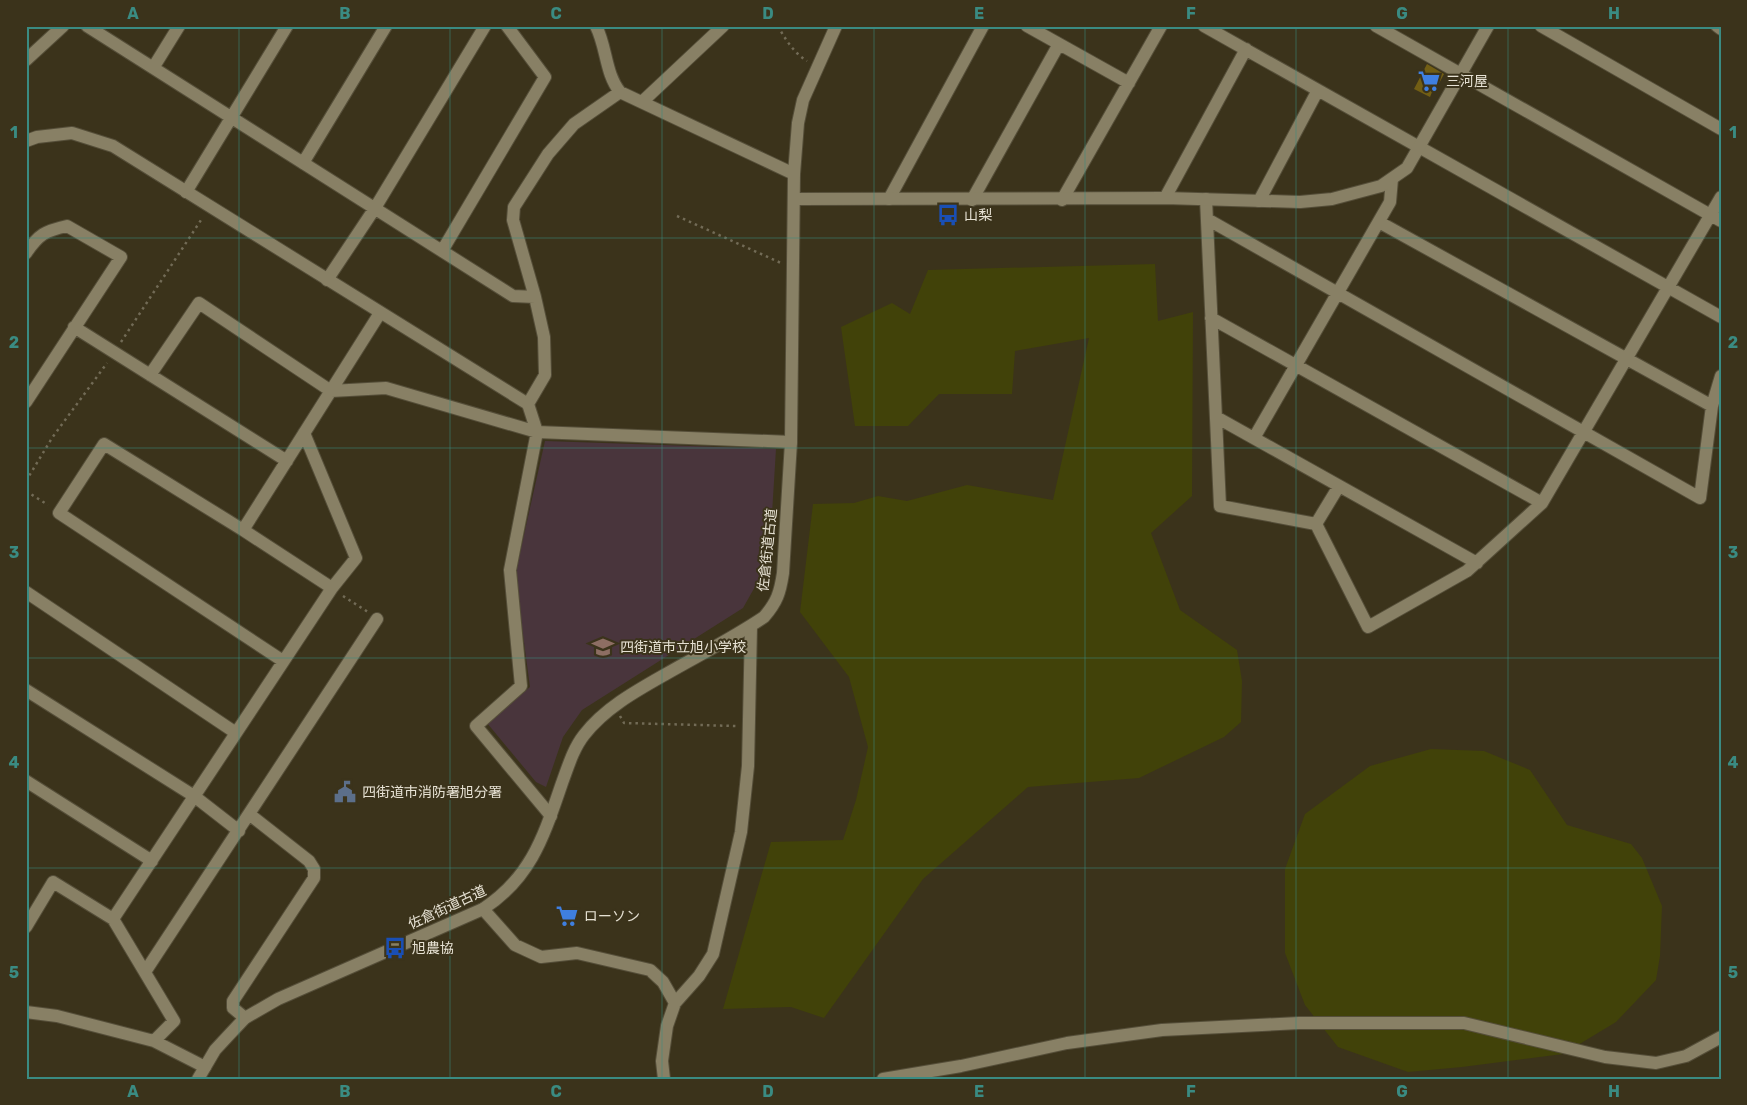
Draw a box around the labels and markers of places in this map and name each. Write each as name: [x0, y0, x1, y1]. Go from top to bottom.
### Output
supermarket icon: 三河屋: [1416, 68, 1442, 94]
place label: 三河屋: [1446, 73, 1488, 90]
bus stop icon: 山梨: [935, 202, 961, 228]
place label: 山梨: [964, 207, 992, 224]
school or university icon: 四街道市立旭小学校: [590, 634, 616, 660]
place label: 四街道市立旭小学校: [620, 639, 746, 656]
public building icon: 四街道市消防署旭分署: [332, 779, 358, 805]
place label: 四街道市消防署旭分署: [362, 784, 502, 801]
supermarket icon: ローソン: [554, 903, 580, 929]
place label: ローソン: [584, 908, 640, 925]
bus stop icon: 旭農協: [382, 935, 408, 961]
place label: 旭農協: [412, 940, 454, 957]

